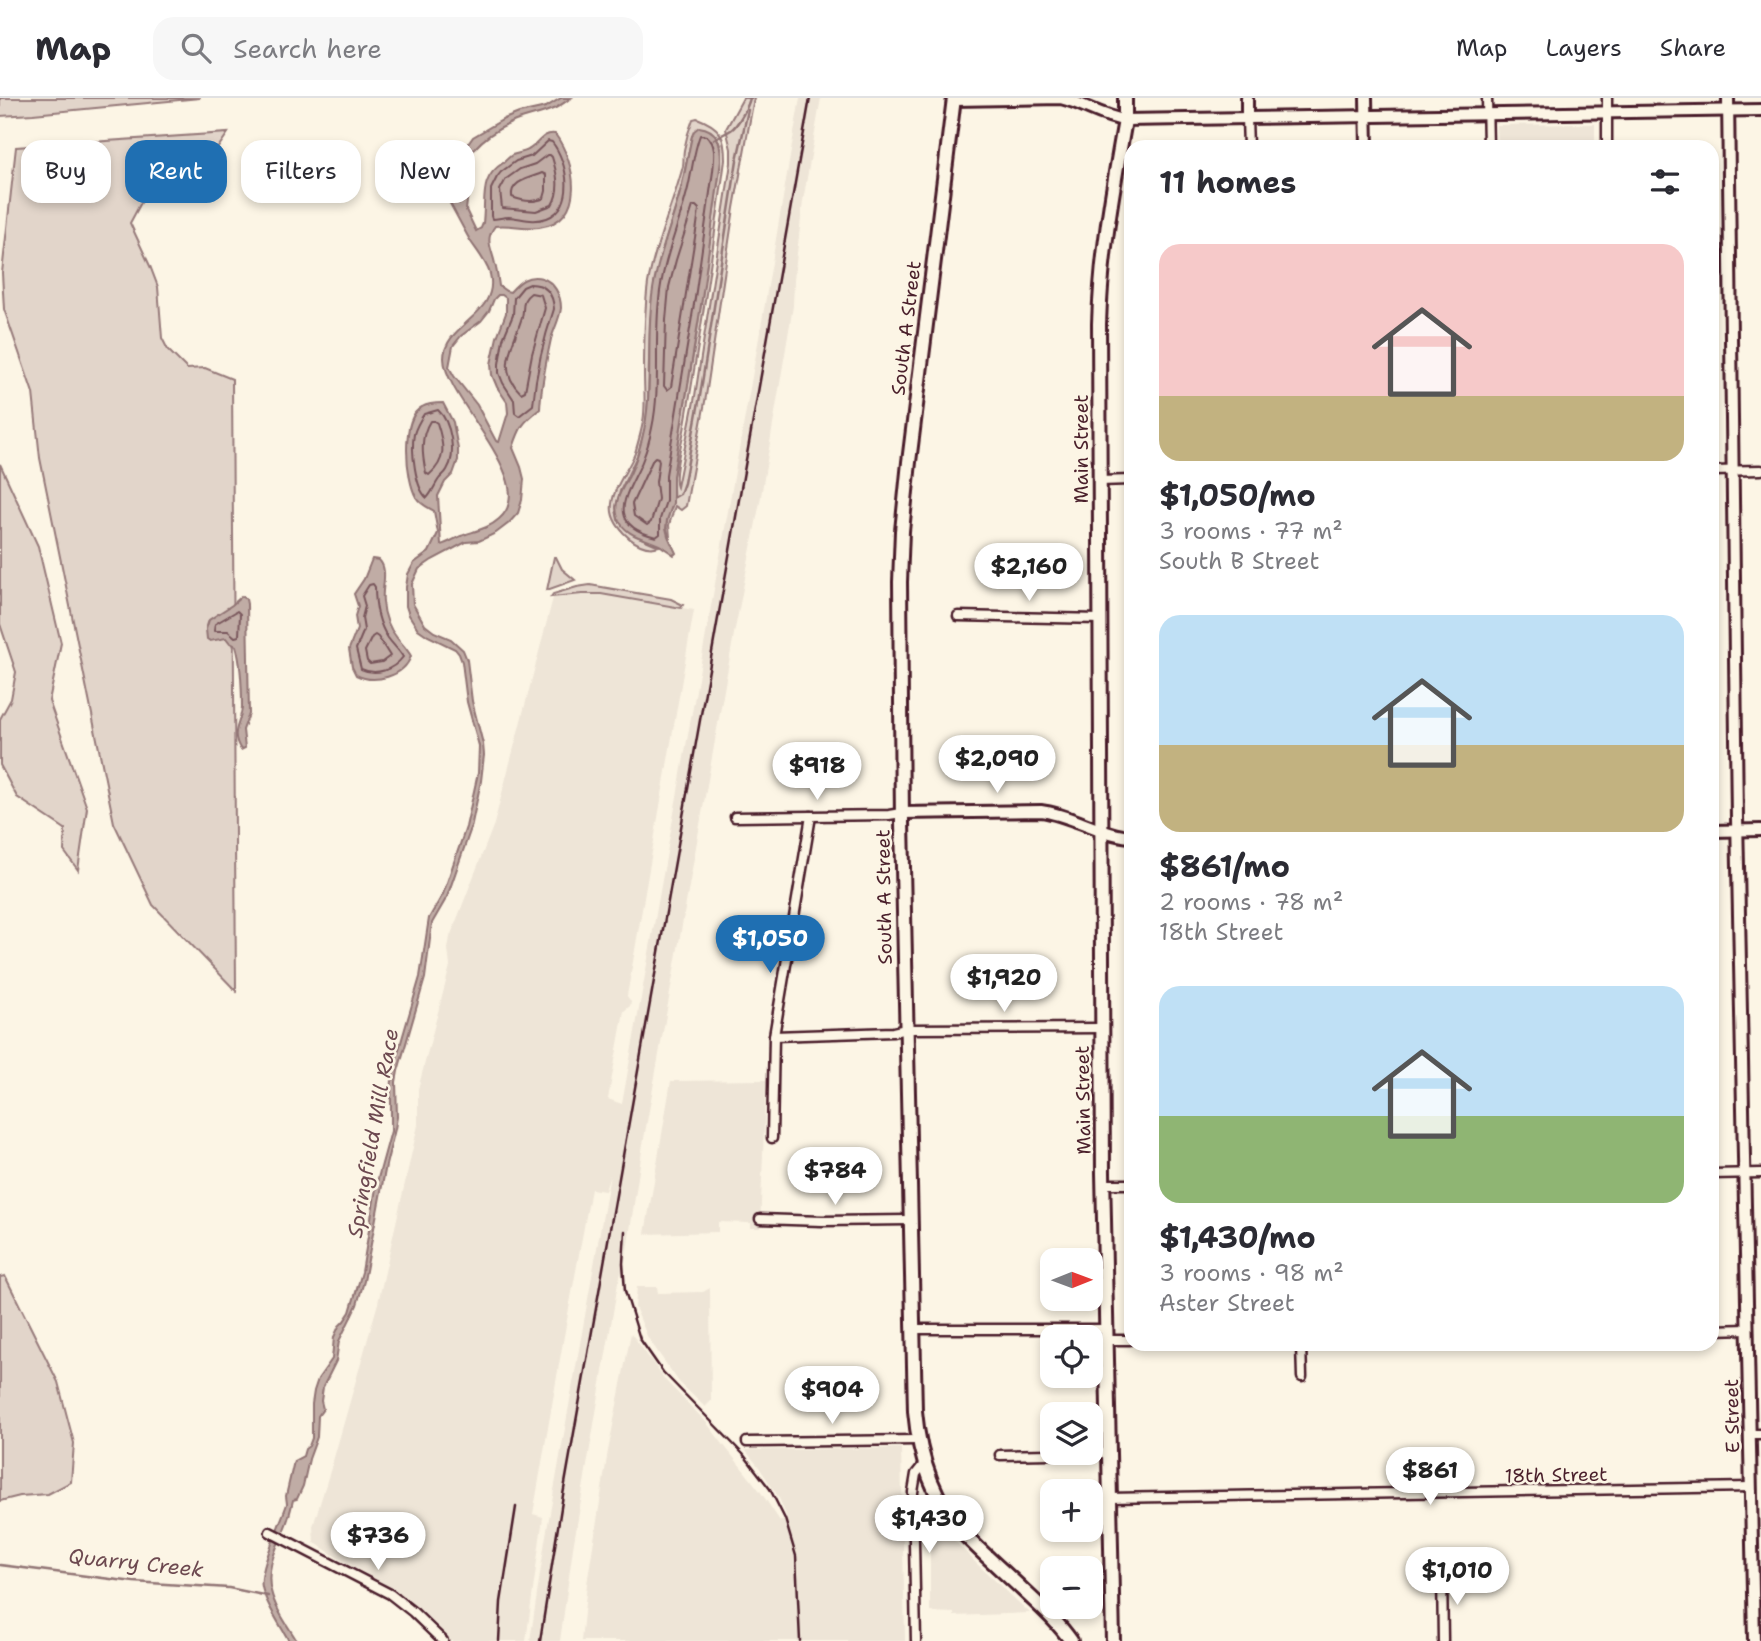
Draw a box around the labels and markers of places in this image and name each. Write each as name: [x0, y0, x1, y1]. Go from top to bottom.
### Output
pin: $2,160: [972, 544, 1086, 603]
pin: $2,090: [940, 736, 1054, 795]
pin: $918: [776, 742, 858, 802]
pin: $1,050: [713, 916, 827, 975]
pin: $1,920: [947, 954, 1061, 1014]
pin: $784: [794, 1148, 876, 1207]
pin: $904: [791, 1366, 873, 1426]
pin: $861: [1389, 1448, 1471, 1507]
pin: $1,430: [872, 1496, 986, 1555]
pin: $736: [337, 1512, 419, 1572]
pin: $1,010: [1400, 1548, 1514, 1607]

